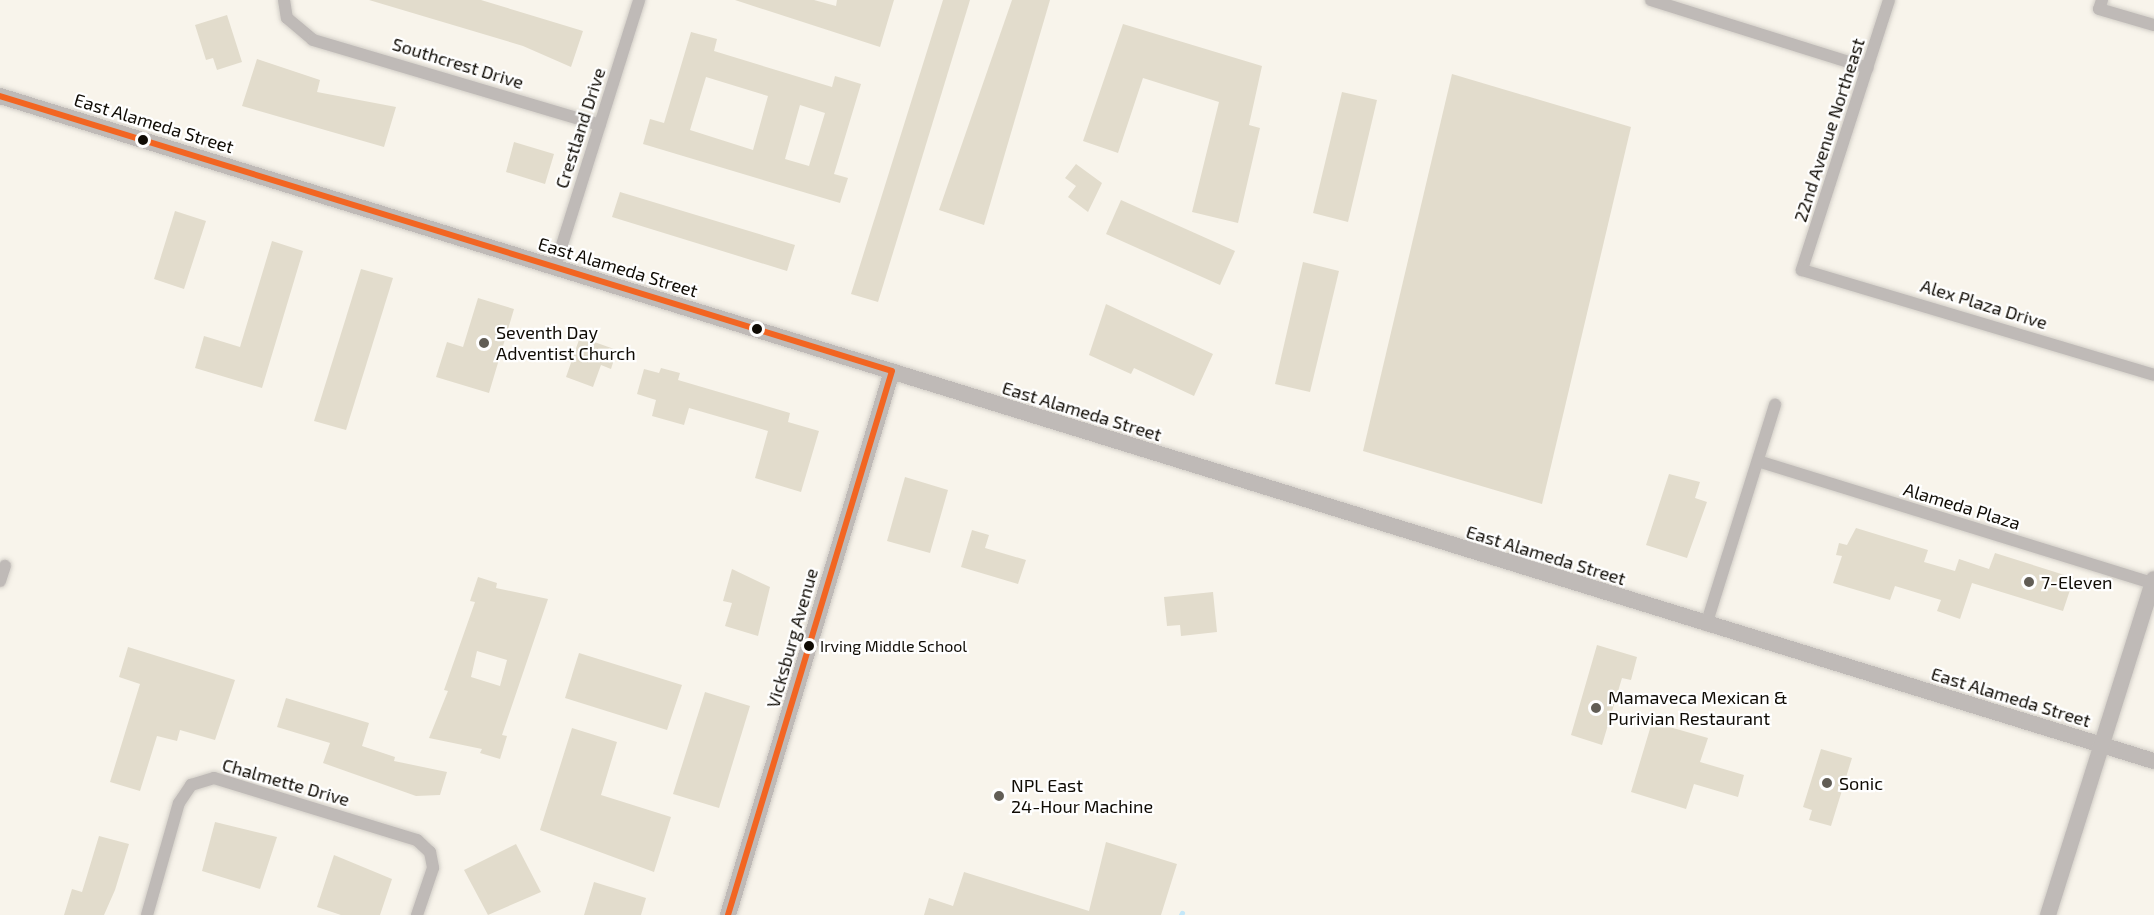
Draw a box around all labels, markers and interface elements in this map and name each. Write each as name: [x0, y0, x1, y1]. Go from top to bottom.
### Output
street label: Southcrest Drive: [390, 33, 526, 93]
street label: 22nd Avenue Northeast: [1789, 35, 1869, 225]
street label: Crestland Drive: [550, 65, 610, 191]
street label: East Alameda Street: [71, 88, 237, 158]
unlabelled marker: [137, 134, 149, 146]
street label: East Alameda Street: [535, 232, 701, 302]
street label: Alex Plaza Drive: [1918, 274, 2050, 334]
place label: Seventh Day Adventist Church: [496, 322, 636, 364]
unlabelled marker: [751, 323, 763, 335]
marker: Seventh Day Adventist Church: [477, 336, 491, 350]
street label: East Alameda Street: [999, 376, 1165, 446]
street label: Alameda Plaza: [1901, 478, 2023, 534]
street label: East Alameda Street: [1463, 520, 1629, 590]
street label: Vicksburg Avenue: [762, 566, 822, 710]
place label: 7-Eleven: [2041, 571, 2113, 593]
marker: 7-Eleven: [2022, 575, 2036, 589]
place label: Irving Middle School: [820, 636, 967, 656]
marker: Irving Middle School: [803, 640, 815, 652]
street label: East Alameda Street: [1928, 662, 2094, 732]
place label: Mamaveca Mexican & Purivian Restaurant: [1608, 687, 1788, 730]
marker: Mamaveca Mexican & Purivian Restaurant: [1589, 701, 1603, 715]
street label: Chalmette Drive: [220, 753, 352, 811]
place label: Sonic: [1839, 772, 1883, 794]
place label: NPL East 24-Hour Machine: [1011, 775, 1154, 818]
marker: Sonic: [1820, 776, 1834, 790]
marker: NPL East 24-Hour Machine: [992, 789, 1006, 803]

